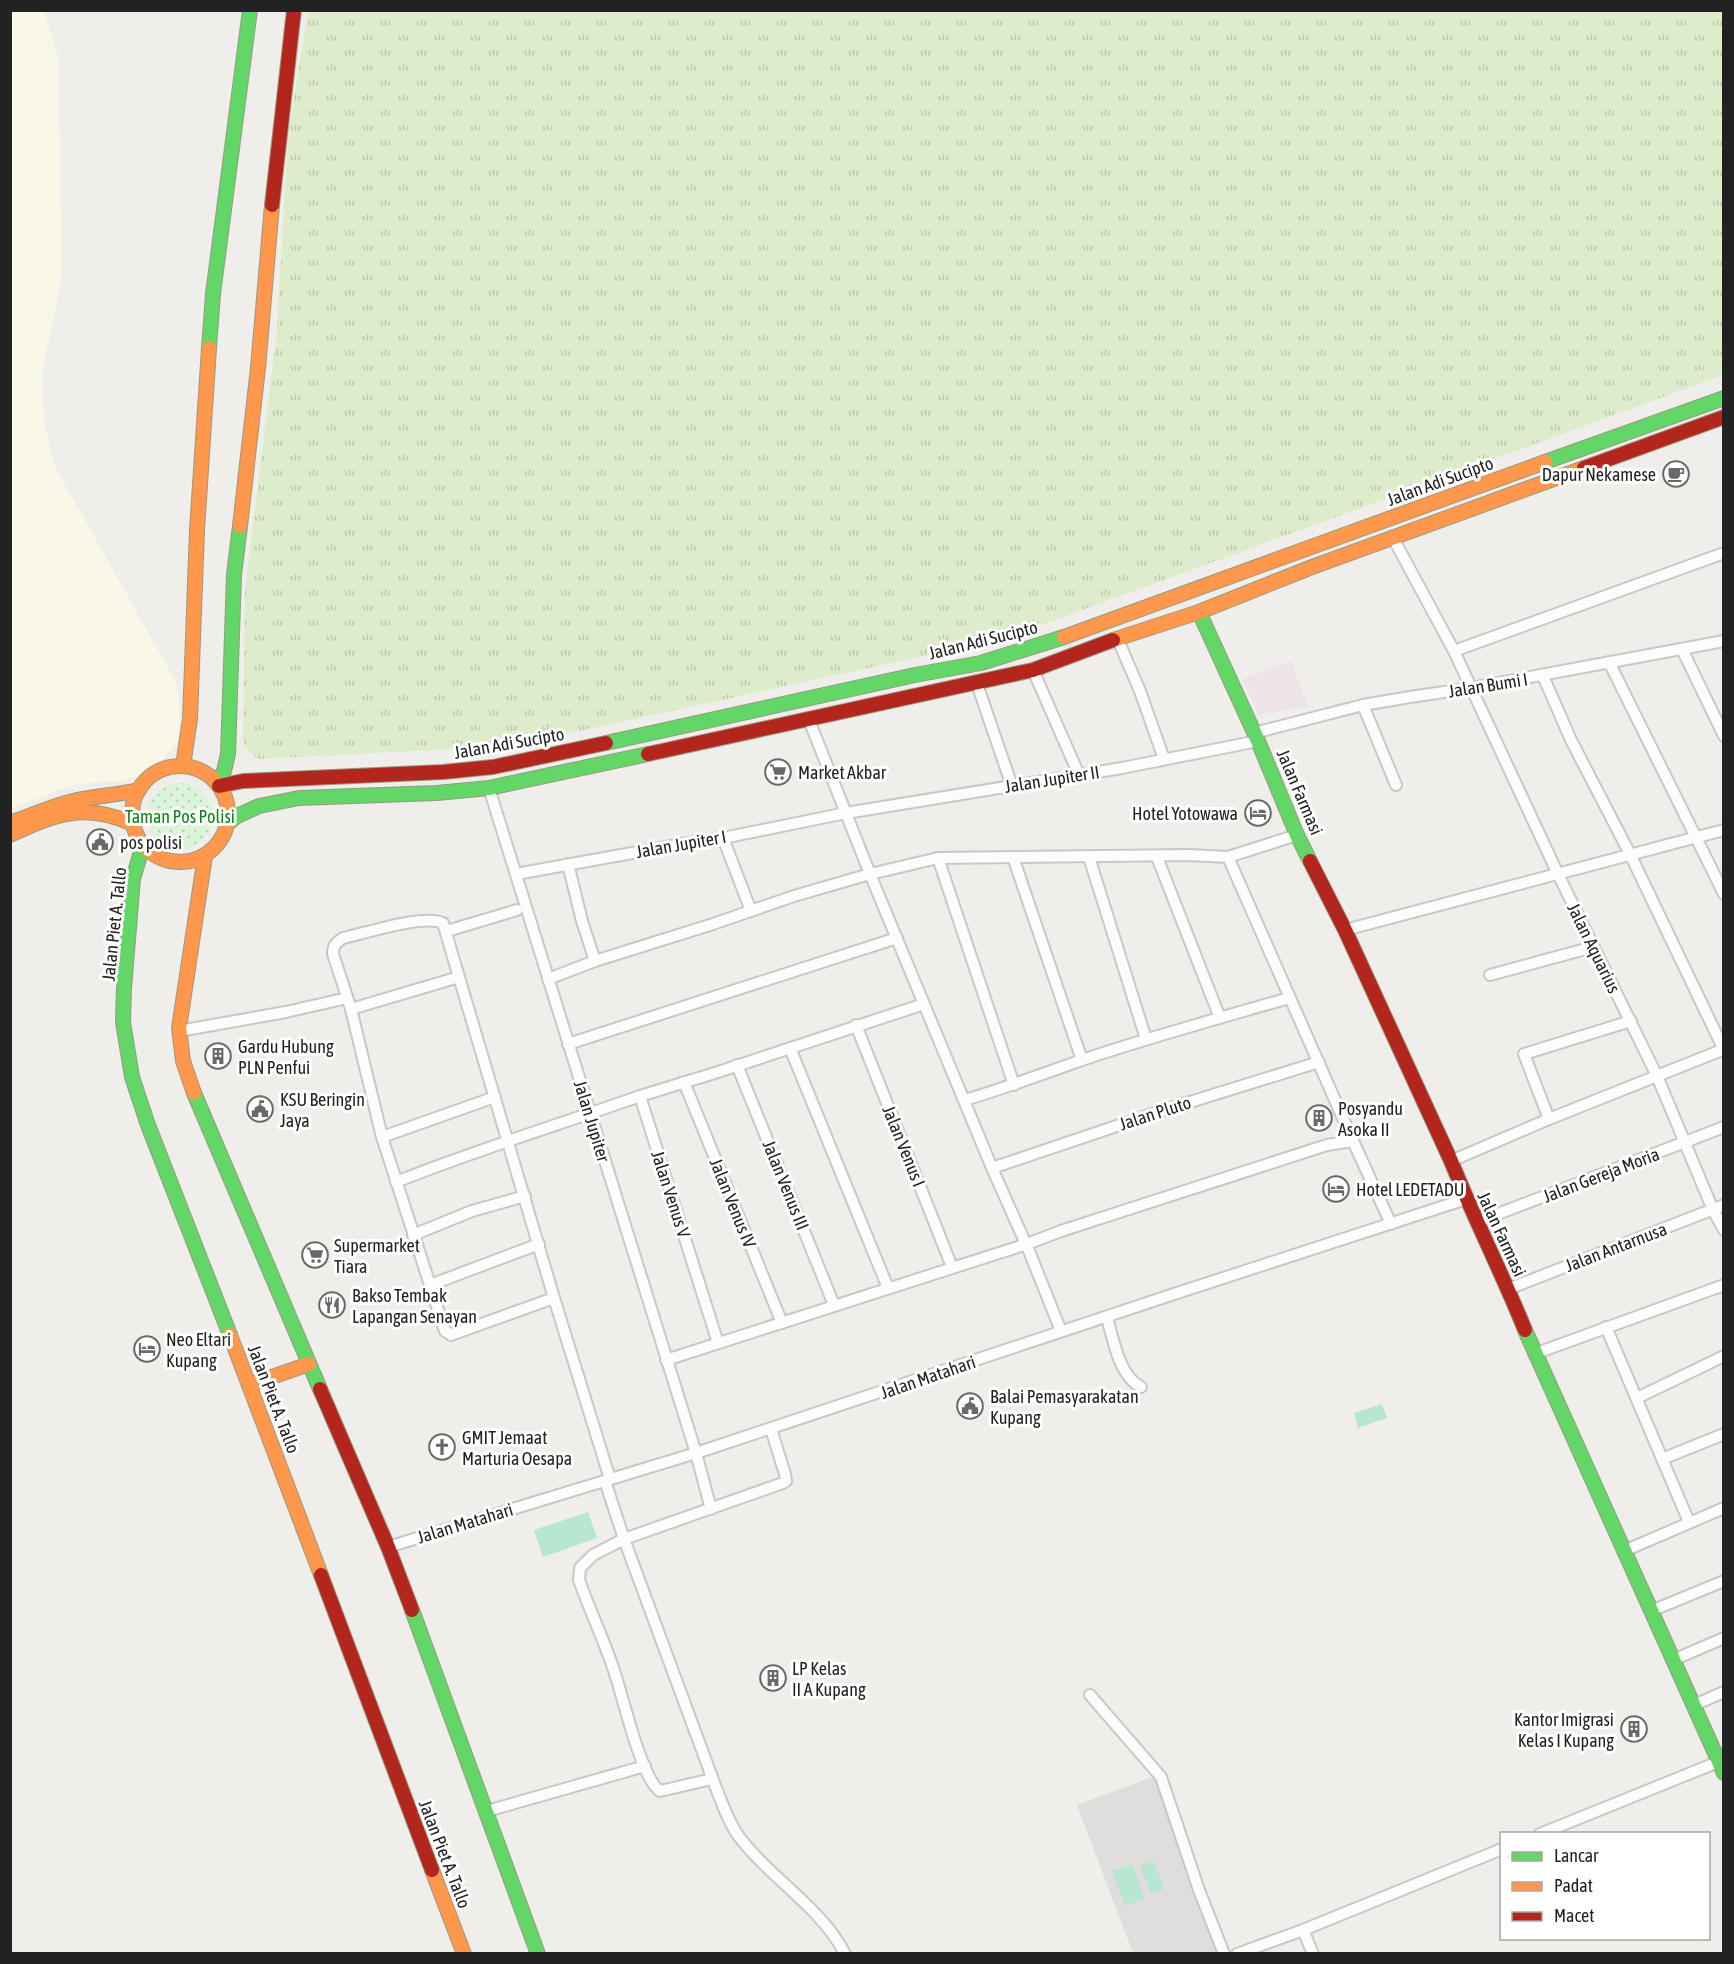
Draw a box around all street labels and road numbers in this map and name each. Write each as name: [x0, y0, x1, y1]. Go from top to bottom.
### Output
street label: Jalan Adi Sucipto: [1384, 452, 1496, 510]
street label: Jalan Adi Sucipto: [926, 616, 1040, 664]
street label: Jalan Bumi I: [1447, 668, 1529, 702]
street label: Jalan Adi Sucipto: [452, 723, 566, 763]
street label: Jalan Farmasi: [1273, 746, 1327, 838]
street label: Jalan Jupiter II: [1003, 761, 1101, 797]
street label: Jalan Jupiter I: [634, 826, 728, 862]
street label: Jalan Piet A. Tallo: [98, 866, 130, 982]
street label: Jalan Aquarius: [1563, 900, 1625, 996]
street label: Jalan Jupiter: [570, 1078, 615, 1165]
street label: Jalan Pluto: [1116, 1092, 1194, 1134]
street label: Jalan Venus I: [878, 1102, 930, 1190]
street label: Jalan Venus III: [758, 1137, 814, 1233]
street label: Jalan Gereja Moria: [1540, 1143, 1662, 1207]
street label: Jalan Venus V: [647, 1148, 695, 1240]
street label: Jalan Venus IV: [706, 1155, 761, 1251]
street label: Jalan Farmasi: [1473, 1188, 1531, 1280]
street label: Jalan Antarnusa: [1562, 1218, 1670, 1276]
street label: Jalan Piet A. Tallo: [244, 1342, 304, 1456]
street label: Jalan Matahari: [878, 1351, 978, 1403]
street label: Jalan Matahari: [415, 1498, 515, 1548]
street label: Jalan Piet A. Tallo: [415, 1797, 475, 1911]

